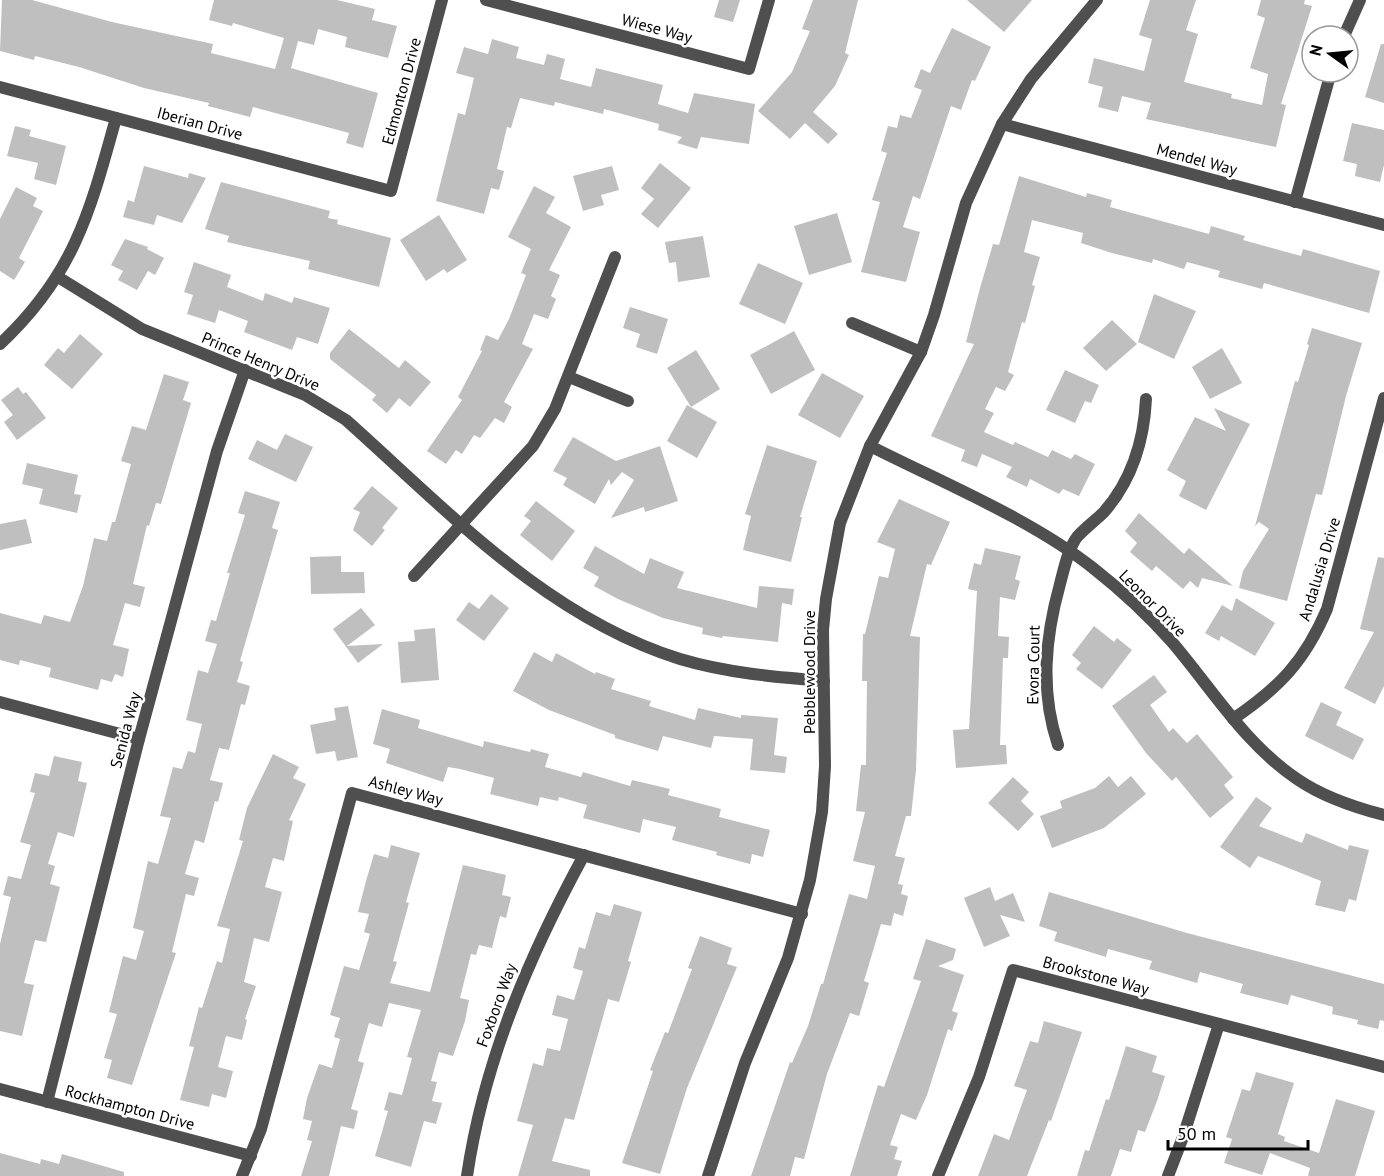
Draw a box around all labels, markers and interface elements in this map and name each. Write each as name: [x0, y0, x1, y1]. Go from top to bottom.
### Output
street label: Wiese Way: [619, 9, 695, 47]
north arrow: [1300, 24, 1360, 84]
street label: Edmonton Drive: [377, 35, 425, 147]
text: N: [1304, 42, 1327, 58]
street label: Iberian Drive: [155, 102, 245, 144]
street label: Mendel Way: [1154, 139, 1240, 180]
street label: Prince Henry Drive: [199, 327, 323, 395]
street label: Andalusia Drive: [1294, 515, 1344, 623]
street label: Leonor Drive: [1115, 565, 1191, 641]
street label: Pebblewood Drive: [799, 610, 819, 734]
street label: Evora Court: [1022, 625, 1044, 705]
street label: Senida Way: [105, 689, 145, 770]
street label: Ashley Way: [367, 770, 446, 810]
street label: Brookstone Way: [1041, 951, 1152, 999]
street label: Foxboro Way: [472, 960, 521, 1050]
street label: Rockhampton Drive: [63, 1080, 197, 1134]
scale bar: [1168, 1113, 1308, 1151]
text: 50 m: [1177, 1122, 1216, 1145]

